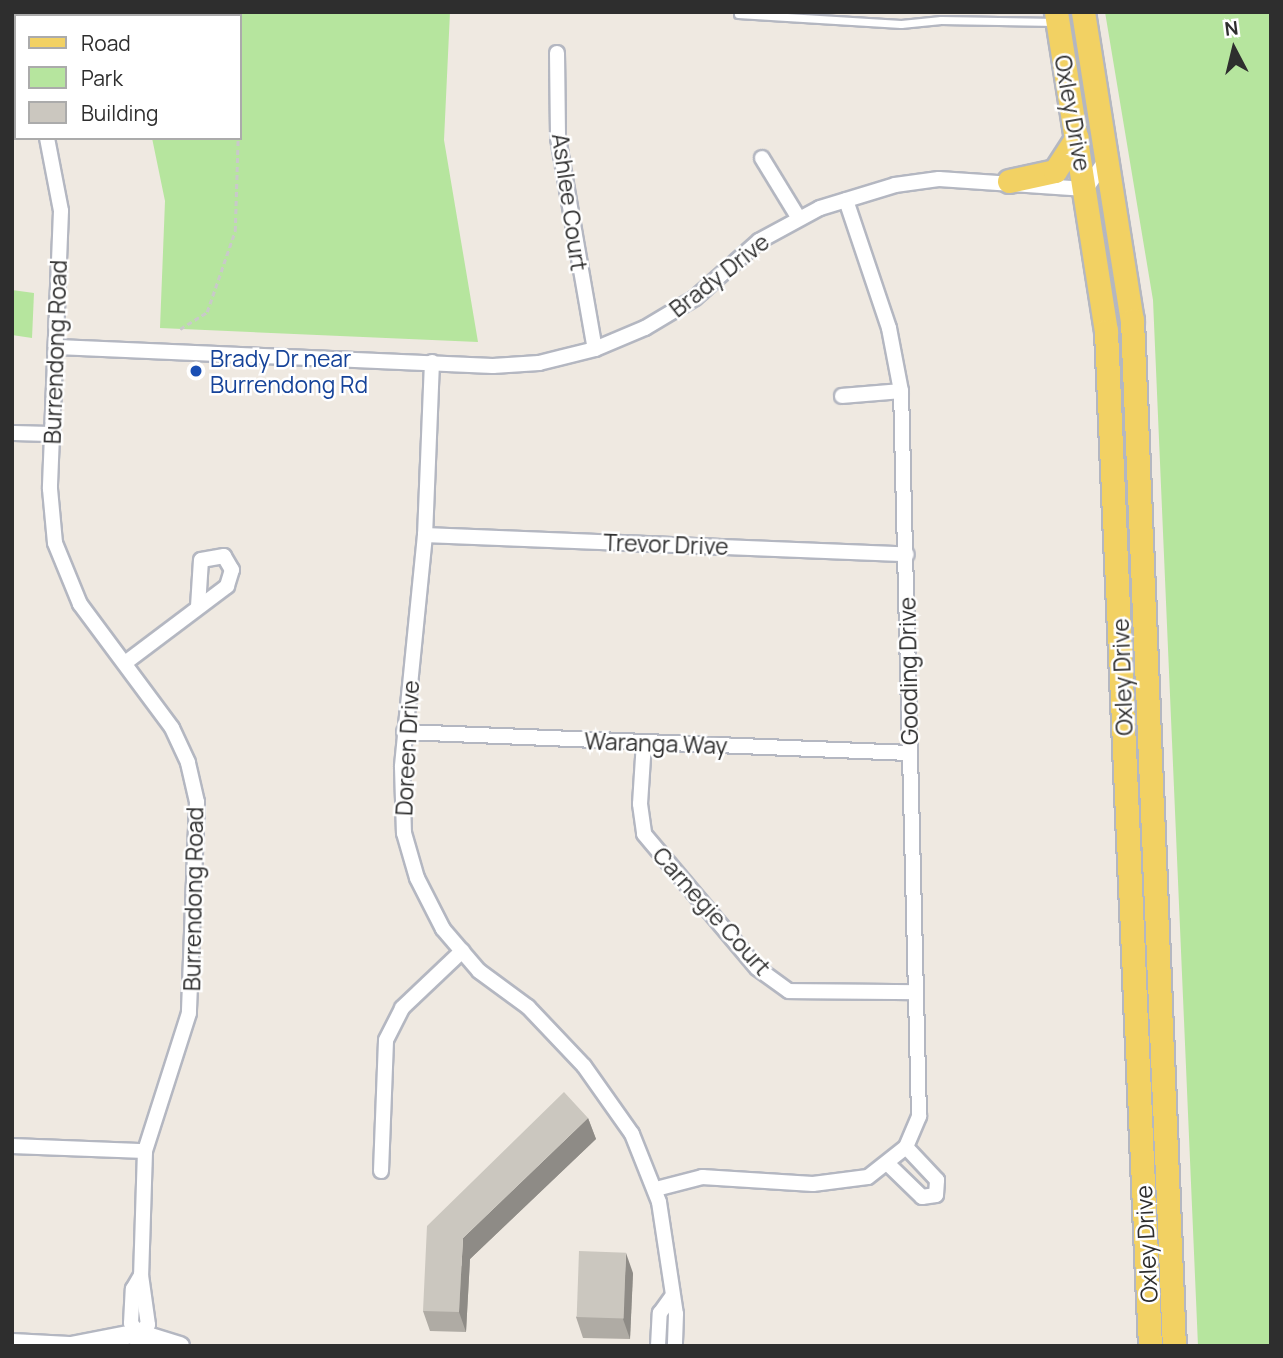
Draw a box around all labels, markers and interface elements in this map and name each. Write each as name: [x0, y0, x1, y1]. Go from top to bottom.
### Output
legend: [14, 14, 242, 140]
north arrow: [1199, 14, 1269, 84]
text: N: [1223, 14, 1240, 42]
text: Road: [81, 29, 131, 57]
street label: Oxley Drive: [1049, 53, 1097, 173]
text: Park: [81, 64, 123, 92]
text: Building: [81, 99, 158, 127]
street label: Ashlee Court: [547, 132, 593, 272]
street label: Brady Drive: [664, 228, 774, 322]
street label: Burrendong Road: [38, 259, 72, 445]
place label: Brady Dr near Burrendong Rd: [210, 344, 368, 398]
marker: Brady Dr near Burrendong Rd: [188, 363, 204, 379]
street label: Trevor Drive: [603, 528, 729, 560]
street label: Gooding Drive: [893, 597, 923, 745]
street label: Oxley Drive: [1106, 618, 1138, 736]
street label: Doreen Drive: [390, 680, 424, 816]
street label: Waranga Way: [584, 727, 728, 759]
street label: Burrendong Road: [178, 807, 208, 991]
street label: Carnegie Court: [647, 841, 777, 981]
street label: Oxley Drive: [1129, 1185, 1163, 1303]

